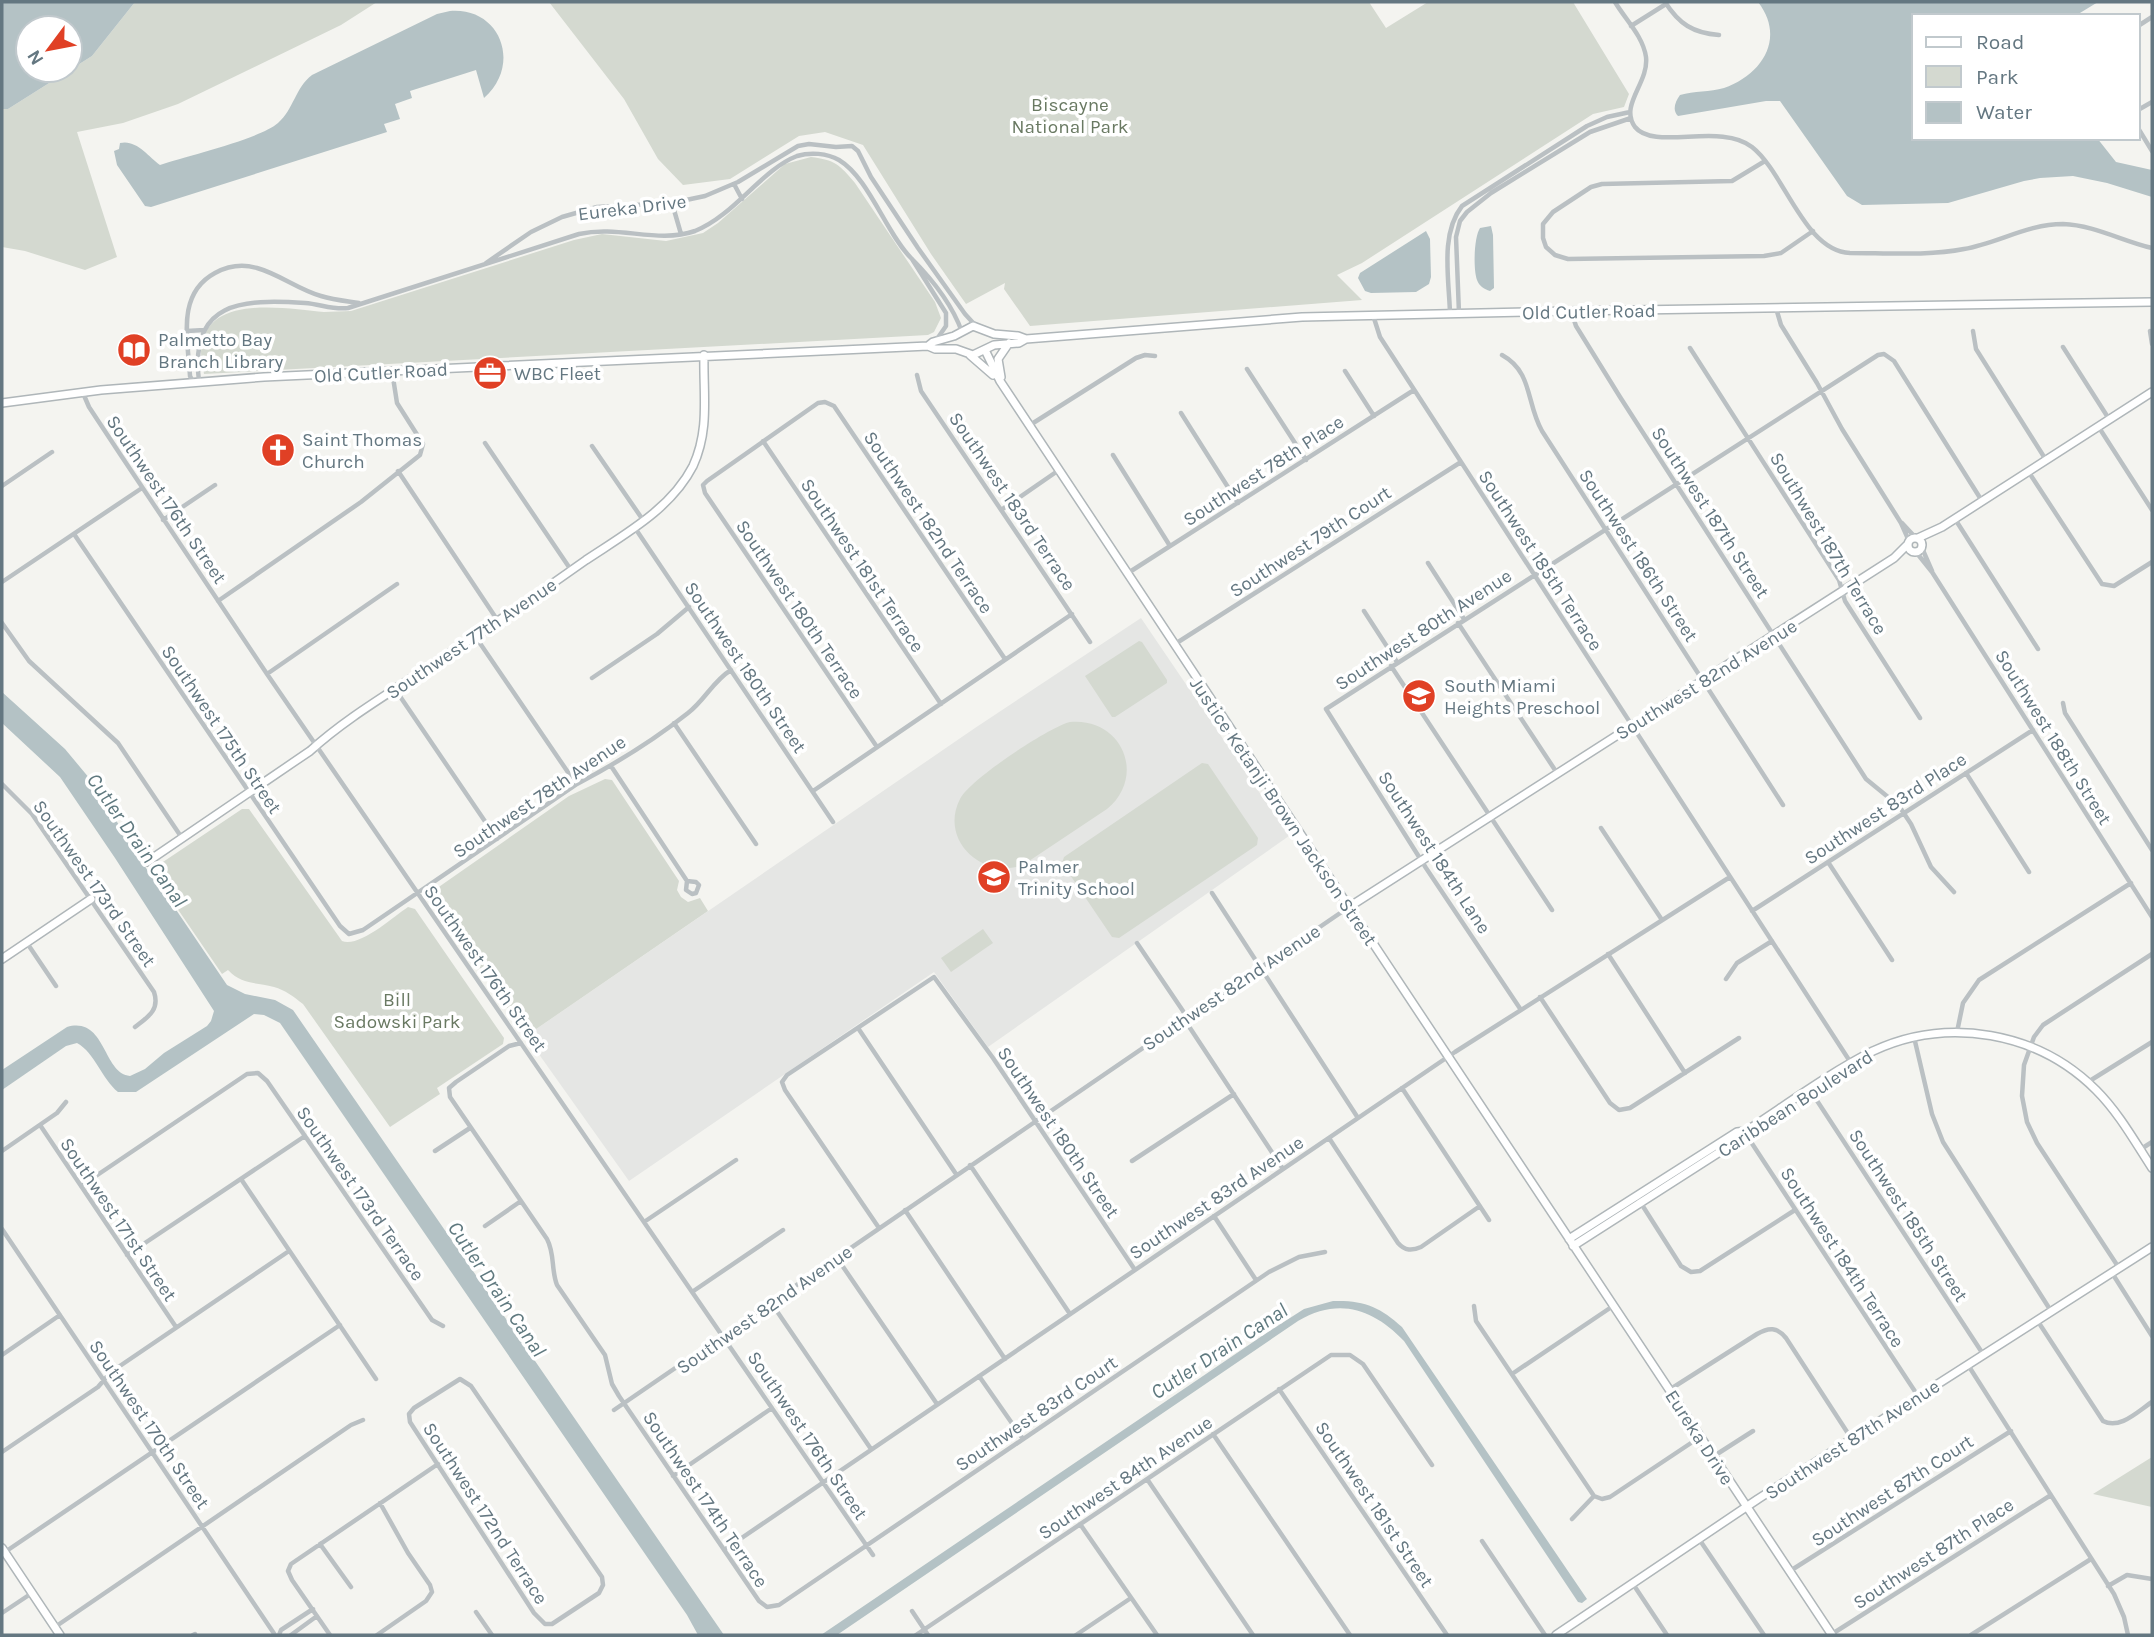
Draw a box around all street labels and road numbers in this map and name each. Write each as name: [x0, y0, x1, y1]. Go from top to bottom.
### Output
street label: Eureka Drive: [577, 190, 687, 226]
street label: Old Cutler Road: [1522, 300, 1656, 324]
street label: Old Cutler Road: [314, 359, 448, 387]
street label: Southwest 183rd Terrace: [944, 408, 1080, 595]
street label: Southwest 176th Street: [102, 411, 231, 588]
street label: Southwest 78th Place: [1179, 411, 1348, 531]
street label: Southwest 187th Street: [1647, 423, 1774, 602]
street label: Southwest 182nd Terrace: [859, 427, 997, 618]
street label: Southwest 187th Terrace: [1765, 448, 1891, 639]
street label: Southwest 186th Street: [1574, 465, 1702, 646]
street label: Southwest 185th Terrace: [1474, 466, 1607, 655]
street label: Southwest 181st Terrace: [796, 475, 929, 657]
street label: Southwest 79th Court: [1226, 481, 1395, 602]
street label: Southwest 180th Terrace: [731, 516, 867, 703]
street label: Southwest 80th Avenue: [1331, 565, 1516, 695]
street label: Southwest 77th Avenue: [382, 574, 561, 704]
street label: Southwest 180th Street: [680, 578, 811, 757]
street label: Southwest 82nd Avenue: [1612, 615, 1801, 745]
street label: Southwest 175th Street: [157, 641, 286, 818]
street label: Southwest 188th Street: [1990, 646, 2116, 829]
street label: Justice Ketanji Brown Jackson Street: [1185, 673, 1381, 950]
street label: Southwest 78th Avenue: [449, 731, 630, 863]
street label: Southwest 83rd Place: [1800, 748, 1971, 869]
street label: Southwest 184th Lane: [1373, 767, 1495, 938]
street label: Southwest 173rd Street: [28, 796, 160, 971]
street label: Southwest 176th Street: [419, 881, 551, 1056]
street label: Southwest 82nd Avenue: [1139, 920, 1325, 1056]
street label: Southwest 180th Street: [993, 1043, 1124, 1222]
street label: Caribbean Boulevard: [1714, 1046, 1877, 1162]
street label: Southwest 173rd Terrace: [292, 1102, 429, 1285]
street label: Southwest 185th Street: [1844, 1125, 1972, 1306]
street label: Southwest 83rd Avenue: [1125, 1131, 1308, 1264]
street label: Southwest 171st Street: [55, 1134, 181, 1305]
street label: Southwest 184th Terrace: [1776, 1163, 1909, 1352]
street label: Southwest 82nd Avenue: [672, 1241, 857, 1379]
street label: Southwest 170th Street: [84, 1336, 214, 1513]
street label: Southwest 176th Street: [743, 1347, 872, 1524]
street label: Southwest 83rd Court: [952, 1352, 1122, 1476]
street label: Southwest 87th Avenue: [1761, 1375, 1944, 1504]
street label: Eureka Drive: [1660, 1386, 1738, 1489]
street label: Southwest 174th Terrace: [638, 1407, 772, 1592]
street label: Southwest 84th Avenue: [1034, 1411, 1217, 1544]
street label: Southwest 181st Street: [1310, 1417, 1438, 1592]
street label: Southwest 172nd Terrace: [418, 1419, 552, 1609]
street label: Southwest 87th Court: [1808, 1430, 1978, 1551]
street label: Southwest 87th Place: [1849, 1494, 2018, 1614]

